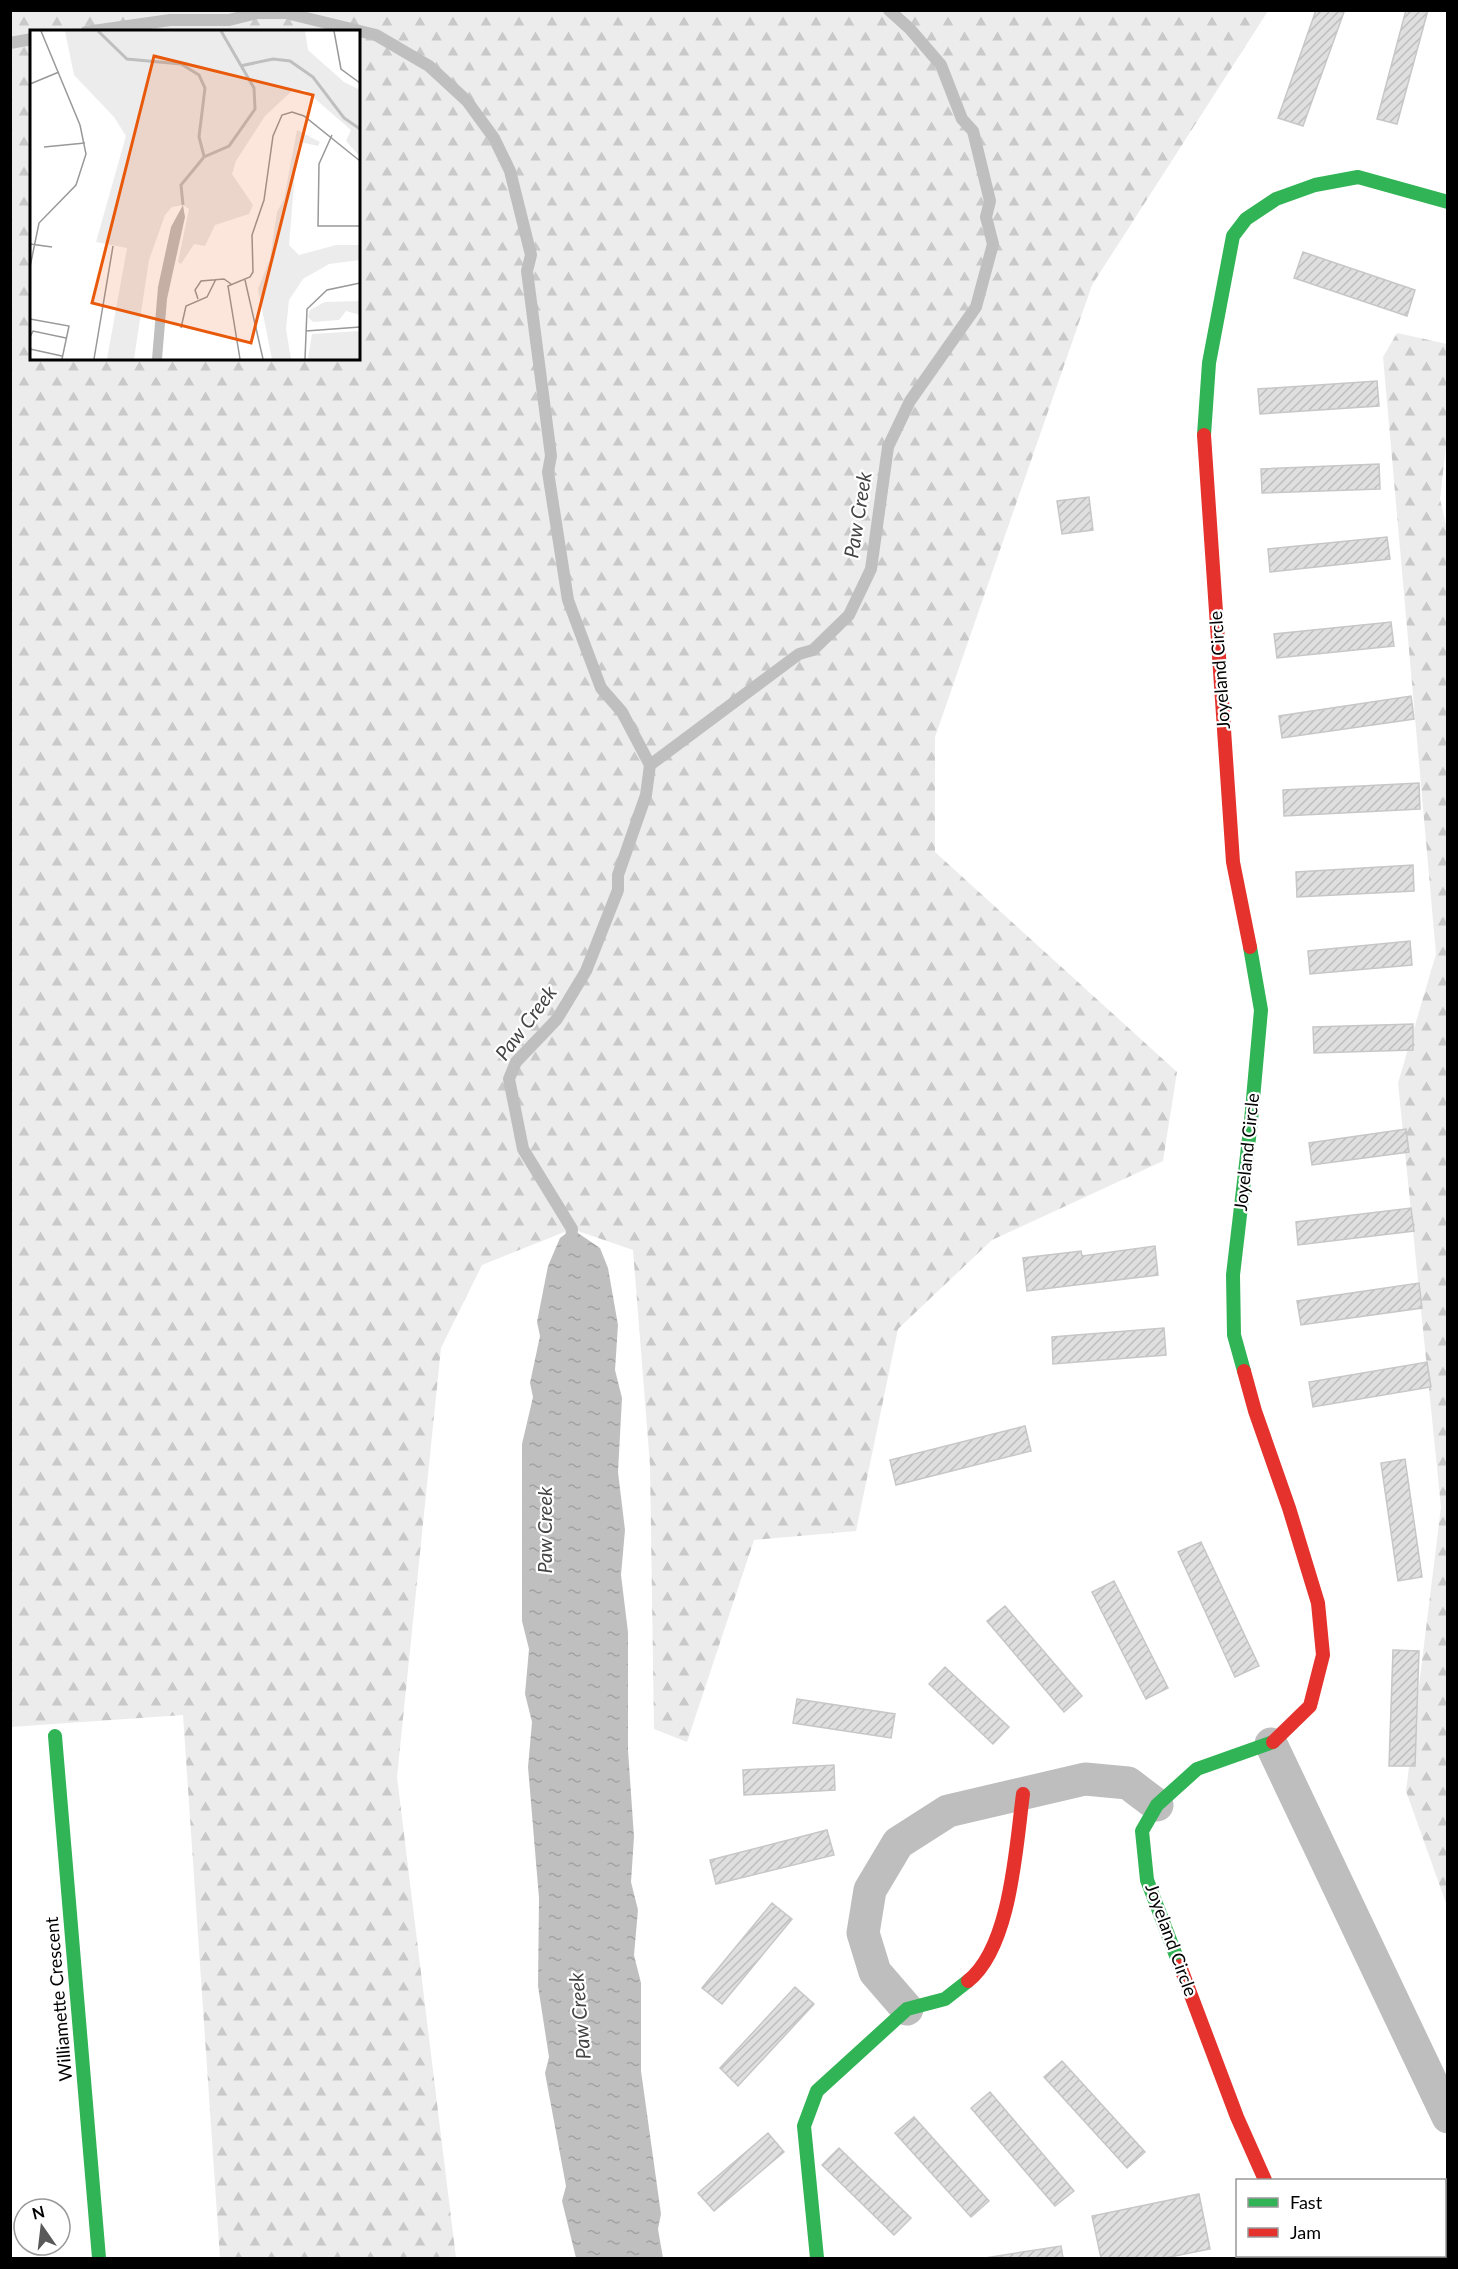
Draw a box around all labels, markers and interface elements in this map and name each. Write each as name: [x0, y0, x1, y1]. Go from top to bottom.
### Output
inset map: [30, 30, 360, 360]
water label: Paw Creek: [838, 470, 876, 560]
street label: Joyeland Circle: [1204, 610, 1234, 730]
water label: Paw Creek: [489, 980, 561, 1064]
street label: Joyeland Circle: [1229, 1092, 1263, 1212]
water label: Paw Creek: [532, 1486, 556, 1573]
street label: Joyeland Circle: [1141, 1880, 1203, 1999]
street label: Williamette Crescent: [40, 1915, 76, 2082]
water label: Paw Creek: [563, 1971, 595, 2060]
legend: [1236, 2179, 1446, 2257]
text: Fast: [1290, 2191, 1323, 2213]
north arrow: [12, 2197, 72, 2257]
text: N: [30, 2201, 47, 2223]
text: Jam: [1290, 2221, 1321, 2243]

